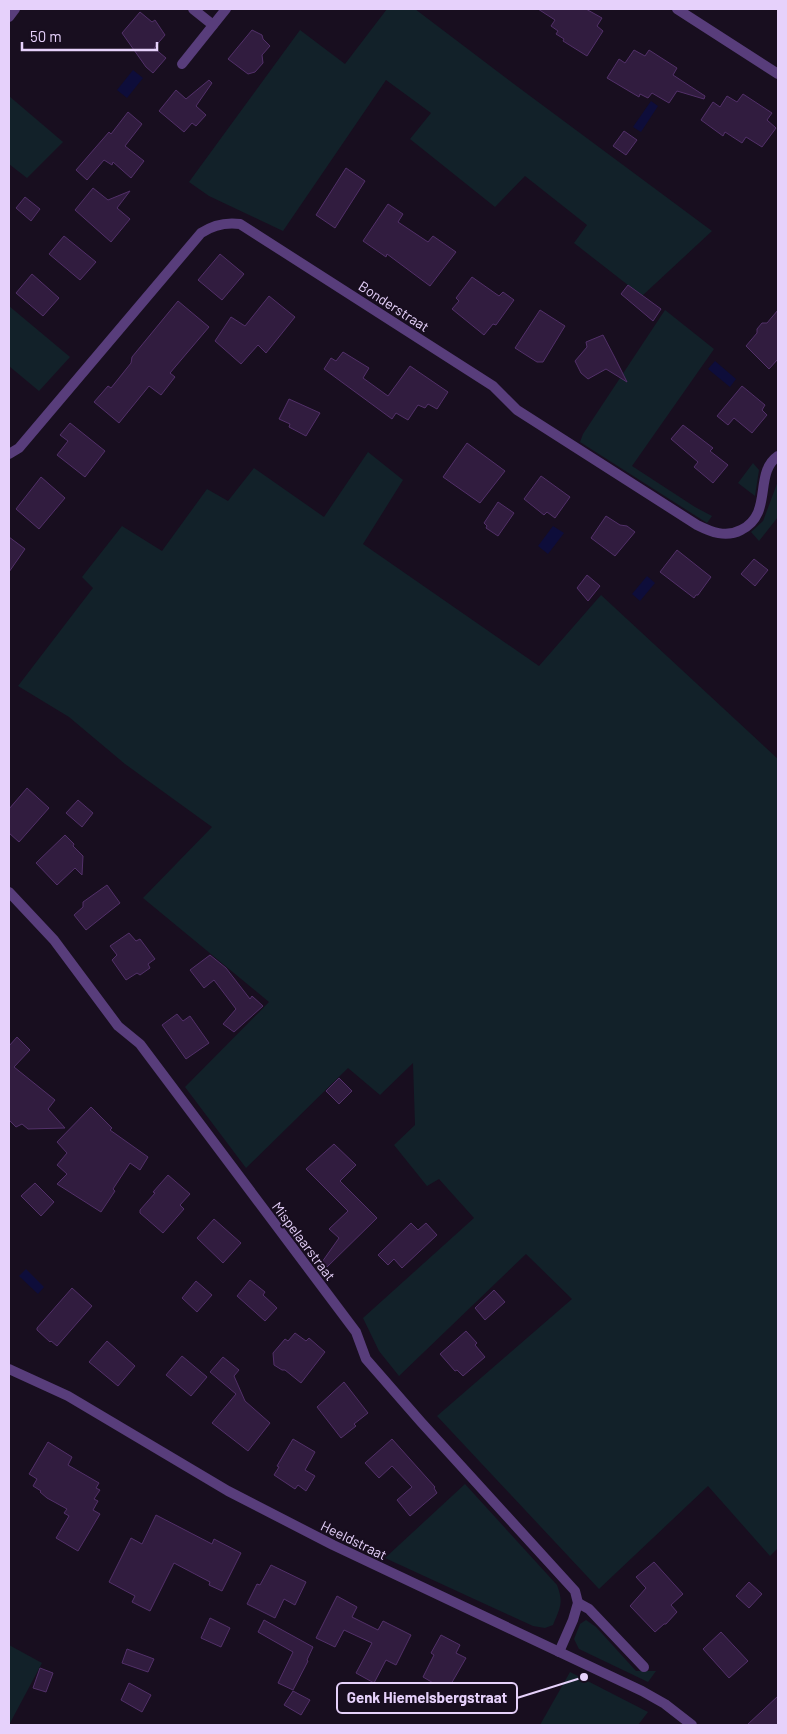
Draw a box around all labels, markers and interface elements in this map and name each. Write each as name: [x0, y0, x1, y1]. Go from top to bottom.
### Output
scale bar: [22, 20, 158, 52]
text: 50 m: [30, 27, 62, 45]
street label: Bonderstraat: [356, 277, 432, 335]
street label: Mispelaarstraat: [269, 1198, 339, 1284]
street label: Heeldstraat: [318, 1517, 390, 1563]
callout: Genk Hiemelsbergstraat: [337, 1683, 517, 1713]
text: Genk Hiemelsbergstraat: [347, 1688, 508, 1706]

